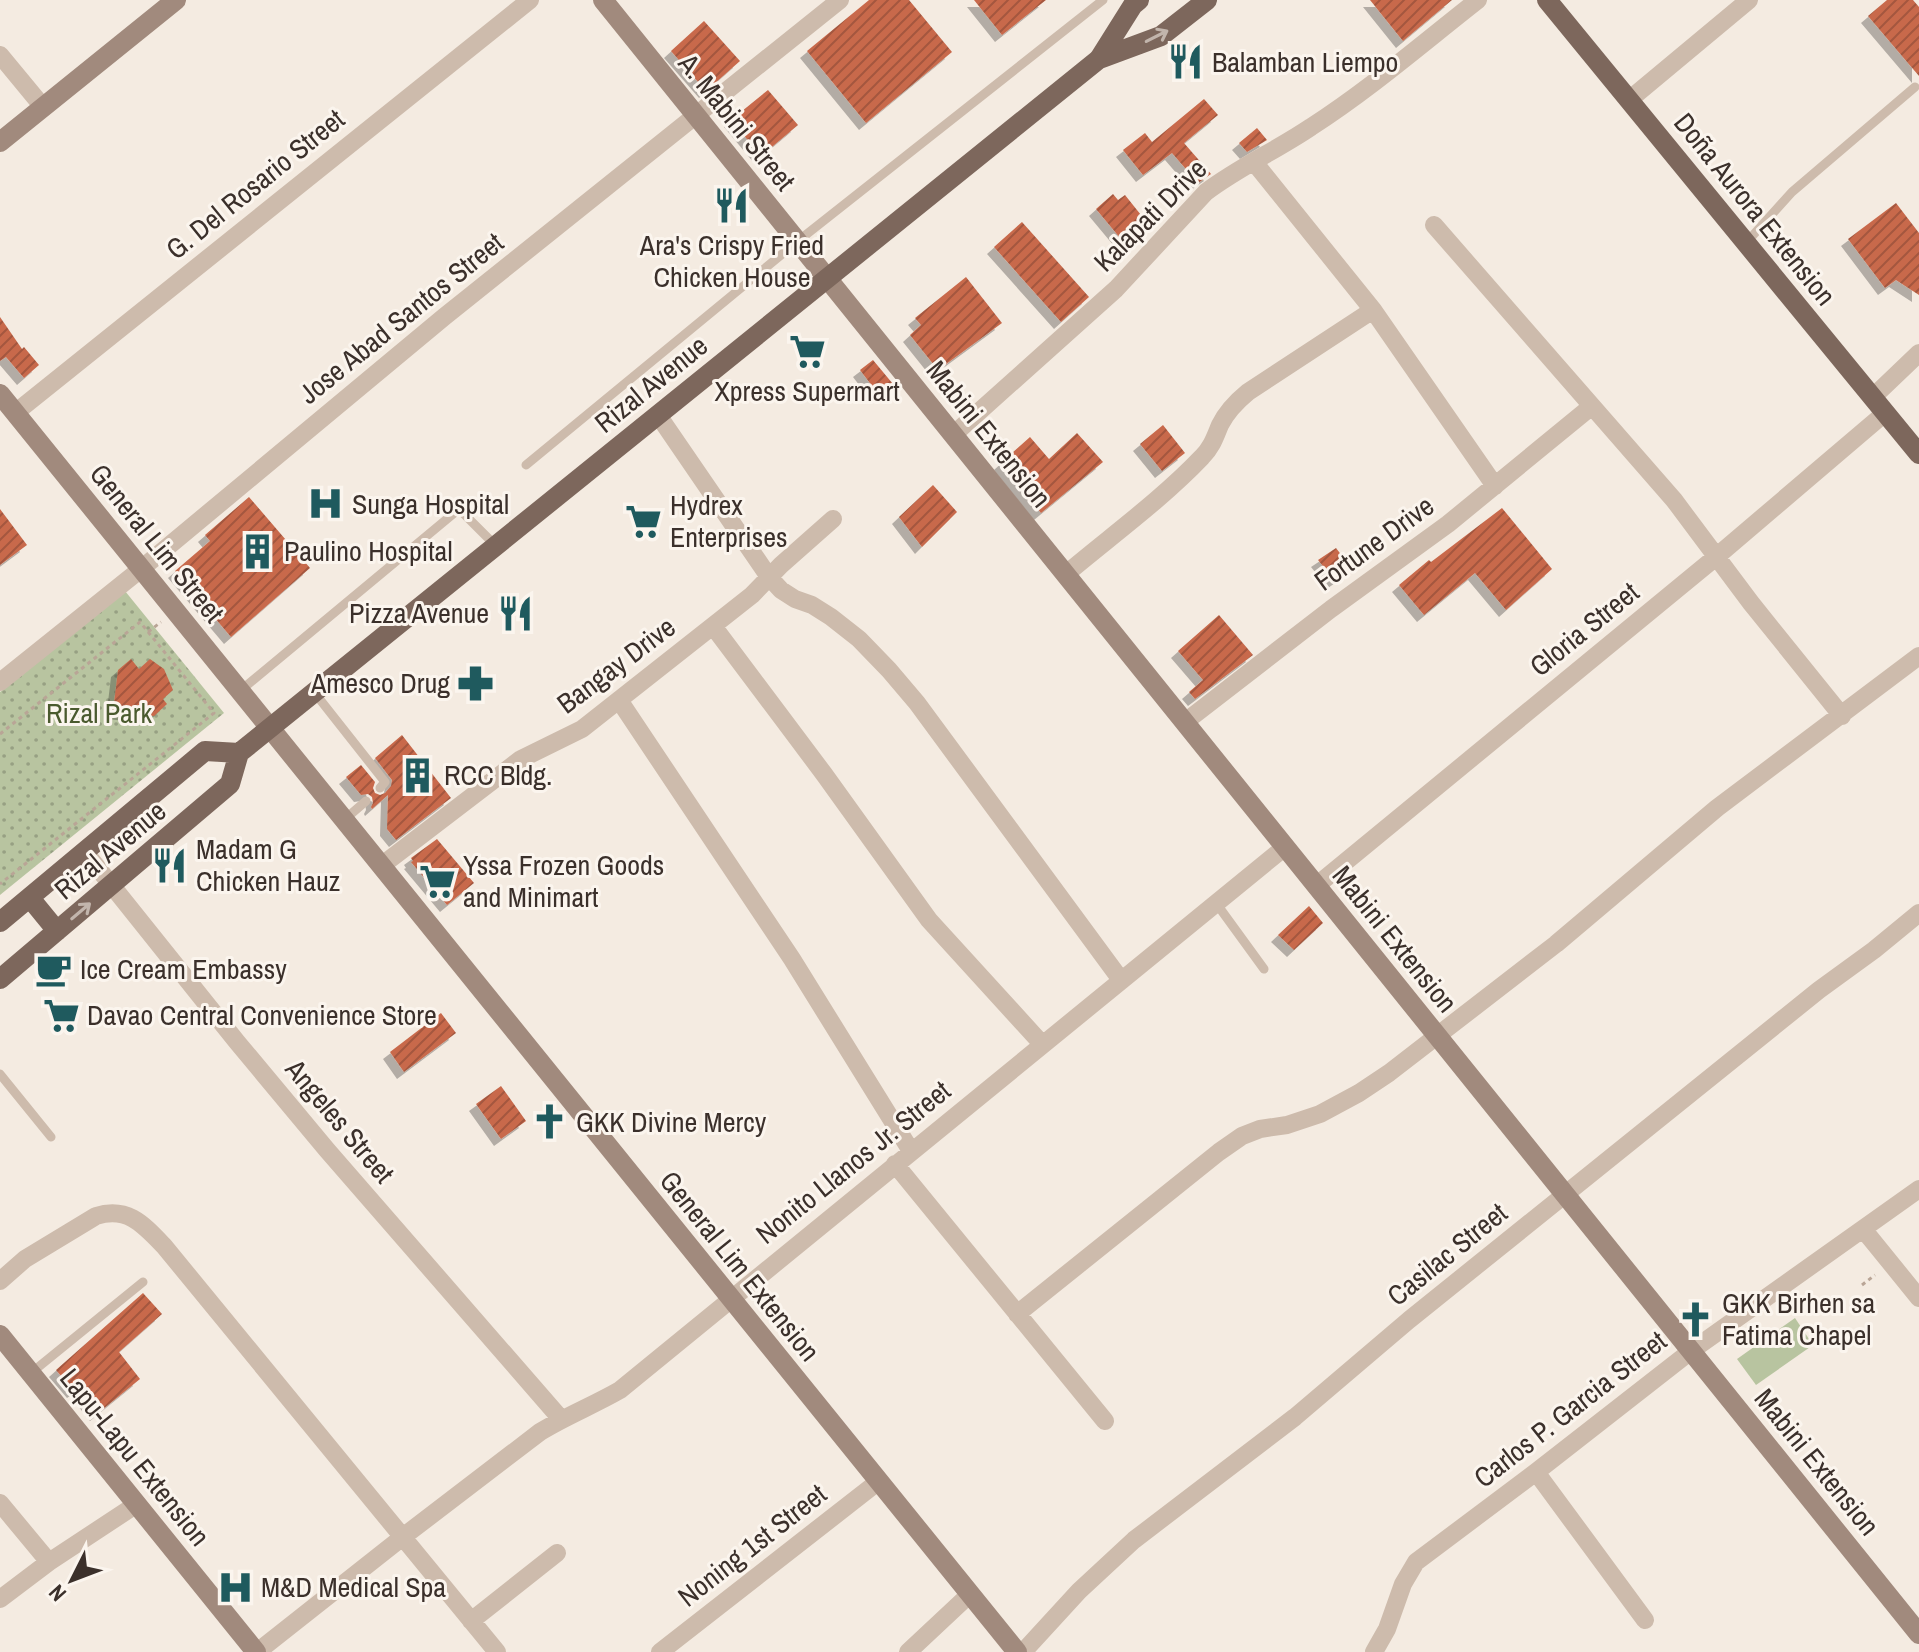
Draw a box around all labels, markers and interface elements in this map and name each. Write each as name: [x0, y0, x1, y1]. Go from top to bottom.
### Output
one-way arrow: [1144, 28, 1168, 43]
restaurant icon: Balamban Liempo: [1167, 43, 1205, 81]
place label: Balamban Liempo: [1212, 43, 1398, 81]
street label: A. Mabini Street: [669, 45, 804, 198]
street label: G. Del Rosario Street: [158, 100, 352, 268]
street label: Doña Aurora Extension: [1666, 105, 1844, 313]
street label: Kalapati Drive: [1085, 150, 1215, 280]
restaurant icon: Ara's Crispy Fried Chicken House: [713, 186, 751, 224]
street label: Jose Abad Santos Street: [291, 224, 511, 412]
place label: Ara's Crispy Fried Chicken House: [639, 226, 824, 296]
street label: Rizal Avenue: [587, 327, 715, 441]
supermarket icon: Xpress Supermart: [788, 332, 826, 370]
street label: Mabini Extension: [918, 353, 1060, 515]
place label: Xpress Supermart: [714, 372, 900, 410]
street label: General Lim Street: [81, 456, 233, 630]
hospital icon: Sunga Hospital: [307, 485, 345, 523]
place label: Sunga Hospital: [352, 485, 509, 523]
place label: Hydrex Enterprises: [670, 486, 787, 556]
street label: Fortune Drive: [1307, 487, 1441, 599]
supermarket icon: Hydrex Enterprises: [625, 502, 663, 540]
building icon: Paulino Hospital: [239, 532, 277, 570]
place label: Paulino Hospital: [284, 532, 452, 570]
street label: Gloria Street: [1521, 573, 1647, 685]
place label: Pizza Avenue: [349, 594, 489, 632]
restaurant icon: Pizza Avenue: [496, 594, 534, 632]
street label: Bangay Drive: [549, 608, 683, 722]
place label: Amesco Drug: [310, 664, 450, 702]
pharmacy icon: Amesco Drug: [457, 664, 495, 702]
park label: Rizal Park: [46, 694, 152, 732]
building icon: RCC Bldg.: [399, 756, 437, 794]
place label: RCC Bldg.: [444, 756, 552, 794]
street label: Rizal Avenue: [46, 792, 174, 908]
place label: Madam G Chicken Hauz: [196, 830, 340, 900]
restaurant icon: Madam G Chicken Hauz: [151, 846, 189, 884]
place label: Yssa Frozen Goods and Minimart: [463, 846, 664, 916]
street label: Mabini Extension: [1324, 858, 1466, 1020]
supermarket icon: Yssa Frozen Goods and Minimart: [418, 862, 456, 900]
one-way arrow: [71, 902, 91, 920]
cafe icon: Ice Cream Embassy: [35, 950, 73, 988]
place label: Ice Cream Embassy: [80, 950, 287, 988]
supermarket icon: Davao Central Convenience Store: [42, 996, 80, 1034]
place label: Davao Central Convenience Store: [87, 996, 437, 1034]
street label: Angeles Street: [276, 1050, 403, 1191]
street label: Nonito Llanos Jr. Street: [748, 1072, 958, 1252]
church icon: GKK Divine Mercy: [531, 1103, 569, 1141]
place label: GKK Divine Mercy: [576, 1103, 767, 1141]
street label: General Lim Extension: [651, 1163, 829, 1369]
street label: Casilac Street: [1379, 1194, 1515, 1314]
place label: GKK Birhen sa Fatima Chapel: [1722, 1284, 1875, 1354]
church icon: GKK Birhen sa Fatima Chapel: [1677, 1300, 1715, 1338]
street label: Carlos P. Garcia Street: [1466, 1322, 1674, 1496]
street label: Lapu-Lapu Extension: [52, 1360, 218, 1554]
street label: Mabini Extension: [1746, 1381, 1888, 1543]
street label: Noning 1st Street: [670, 1475, 834, 1615]
north arrow: [32, 1540, 112, 1620]
hospital icon: M&D Medical Spa: [216, 1568, 254, 1606]
place label: M&D Medical Spa: [261, 1568, 446, 1606]
text: N: [42, 1579, 73, 1608]

